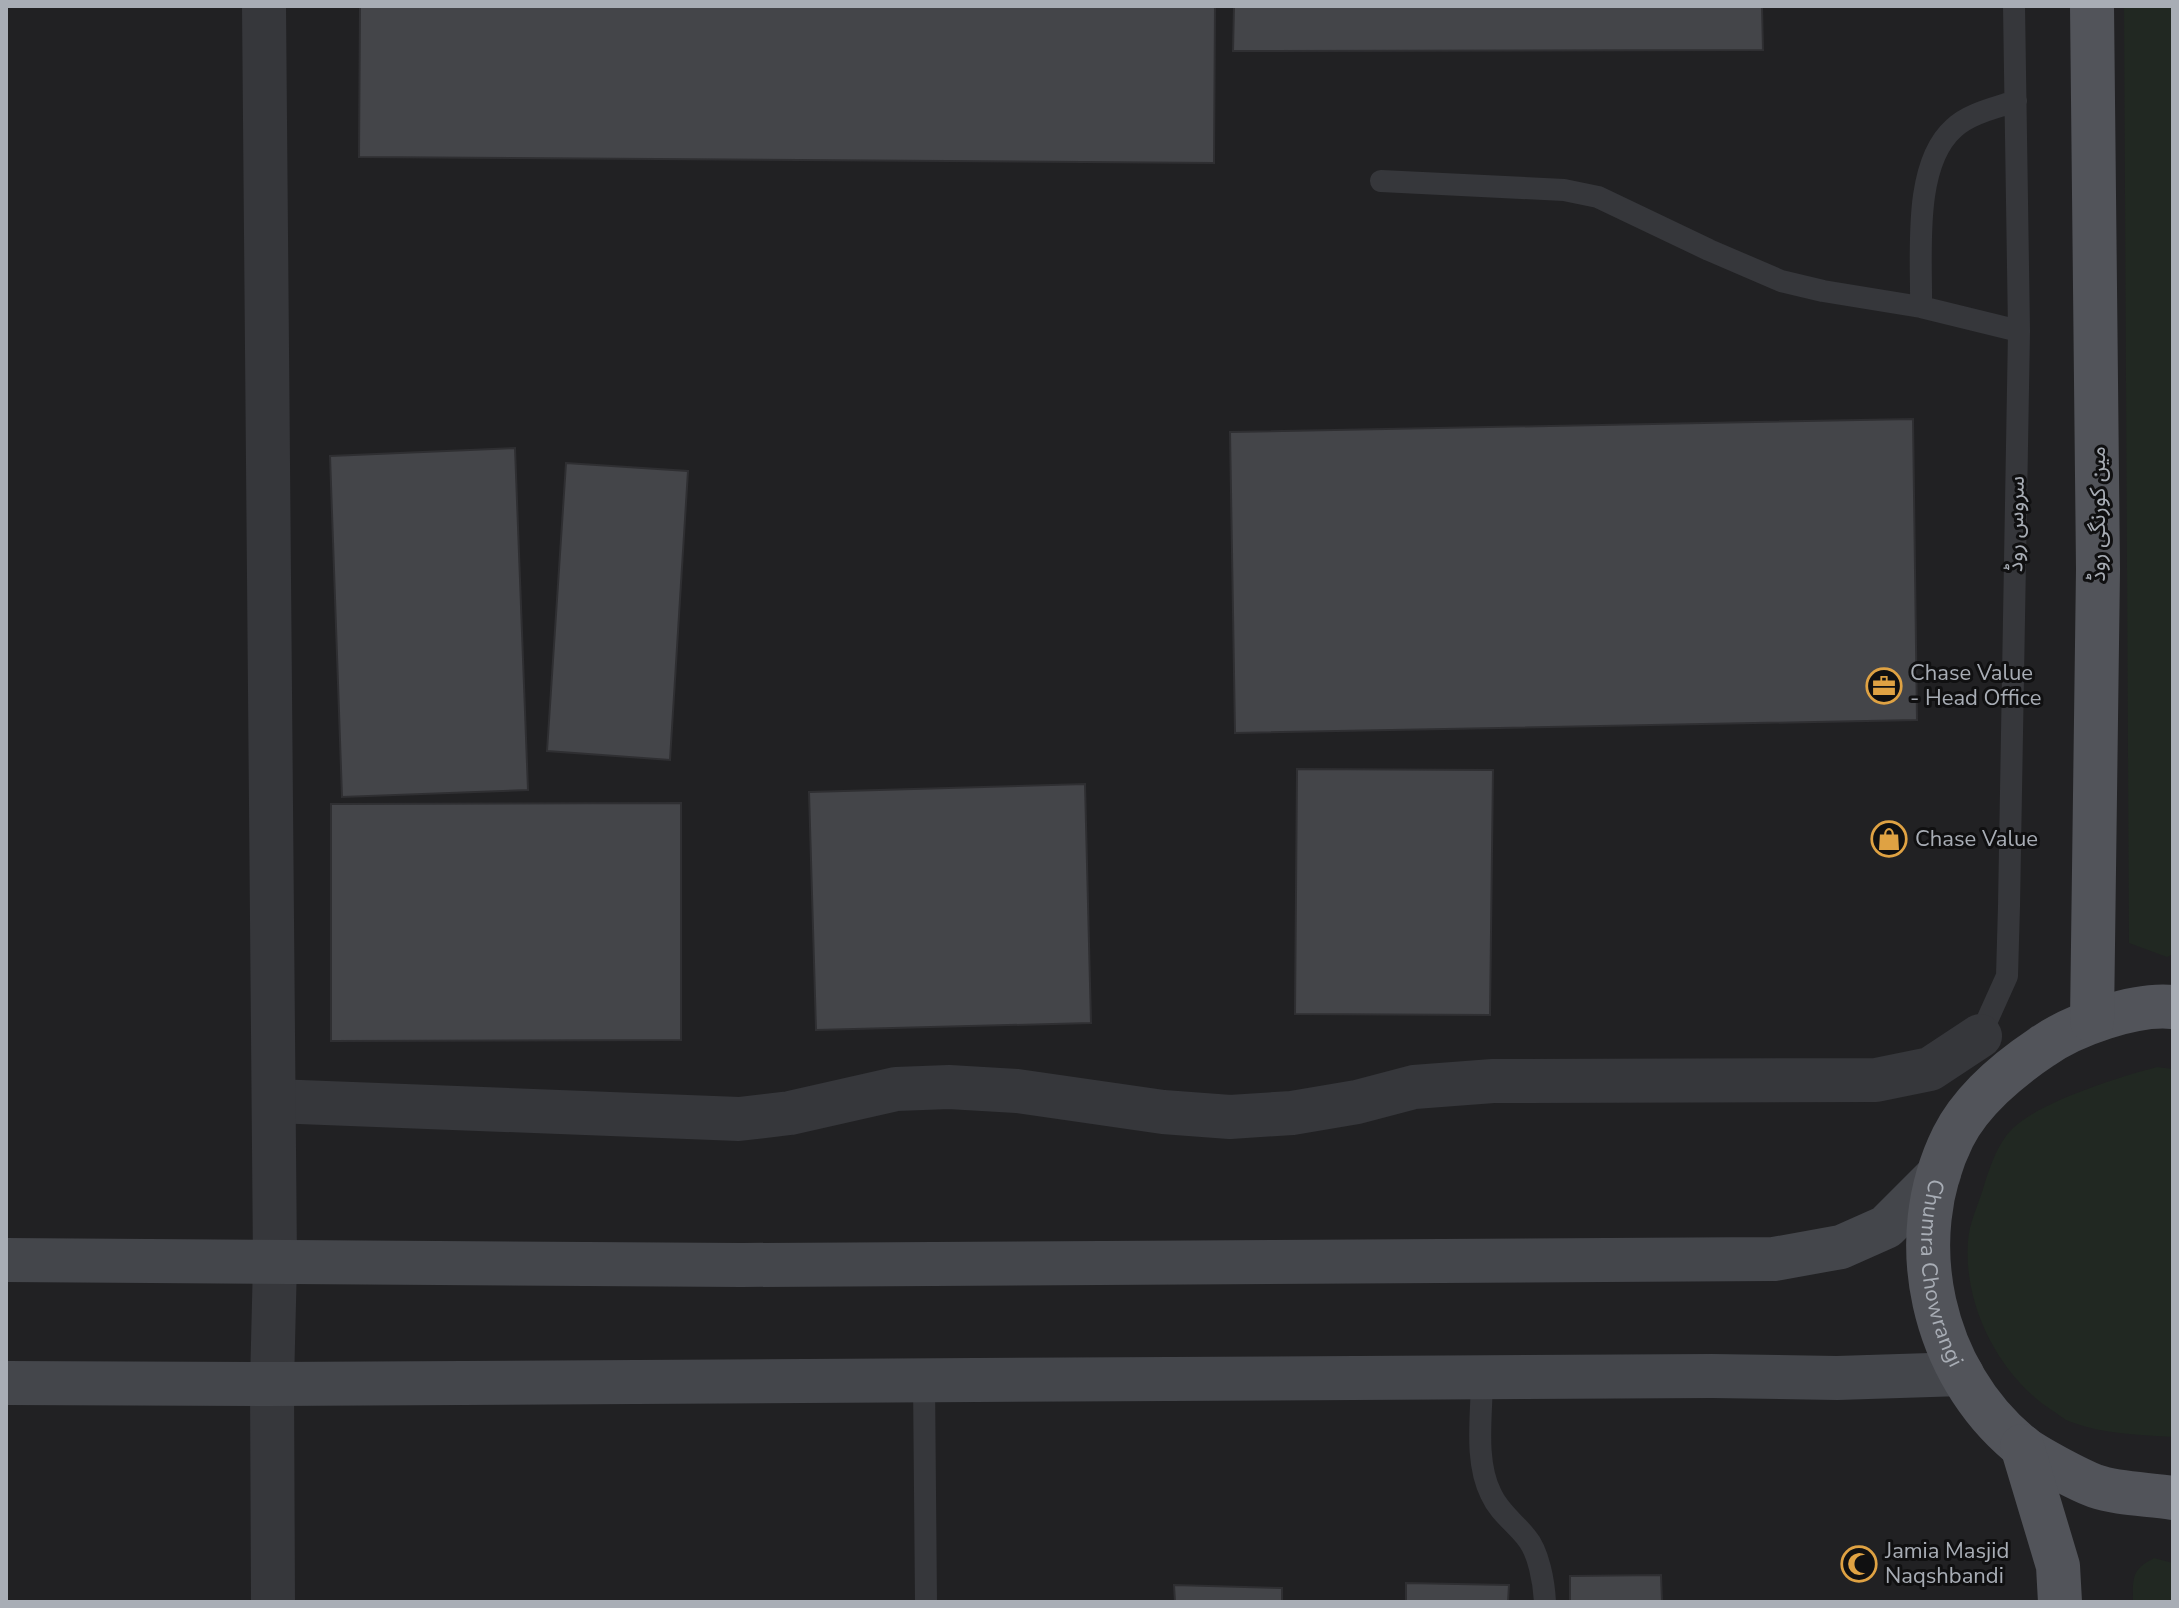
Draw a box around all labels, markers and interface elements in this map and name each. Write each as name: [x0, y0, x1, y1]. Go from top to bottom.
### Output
street label: مین کورنگی روڈ: [2083, 446, 2113, 582]
street label: سروس روڈ: [2000, 476, 2032, 572]
place label: Chase Value - Head Office: [1910, 658, 2041, 713]
office icon: Chase Value - Head Office: [1865, 667, 1903, 705]
shop icon: Chase Value: [1870, 820, 1908, 858]
place label: Chase Value: [1915, 824, 2038, 854]
street label: Chumra Chowrangi: [1913, 1176, 1970, 1372]
place label: Jamia Masjid Naqshbandi: [1884, 1536, 2009, 1591]
mosque icon: Jamia Masjid Naqshbandi: [1840, 1545, 1878, 1583]

